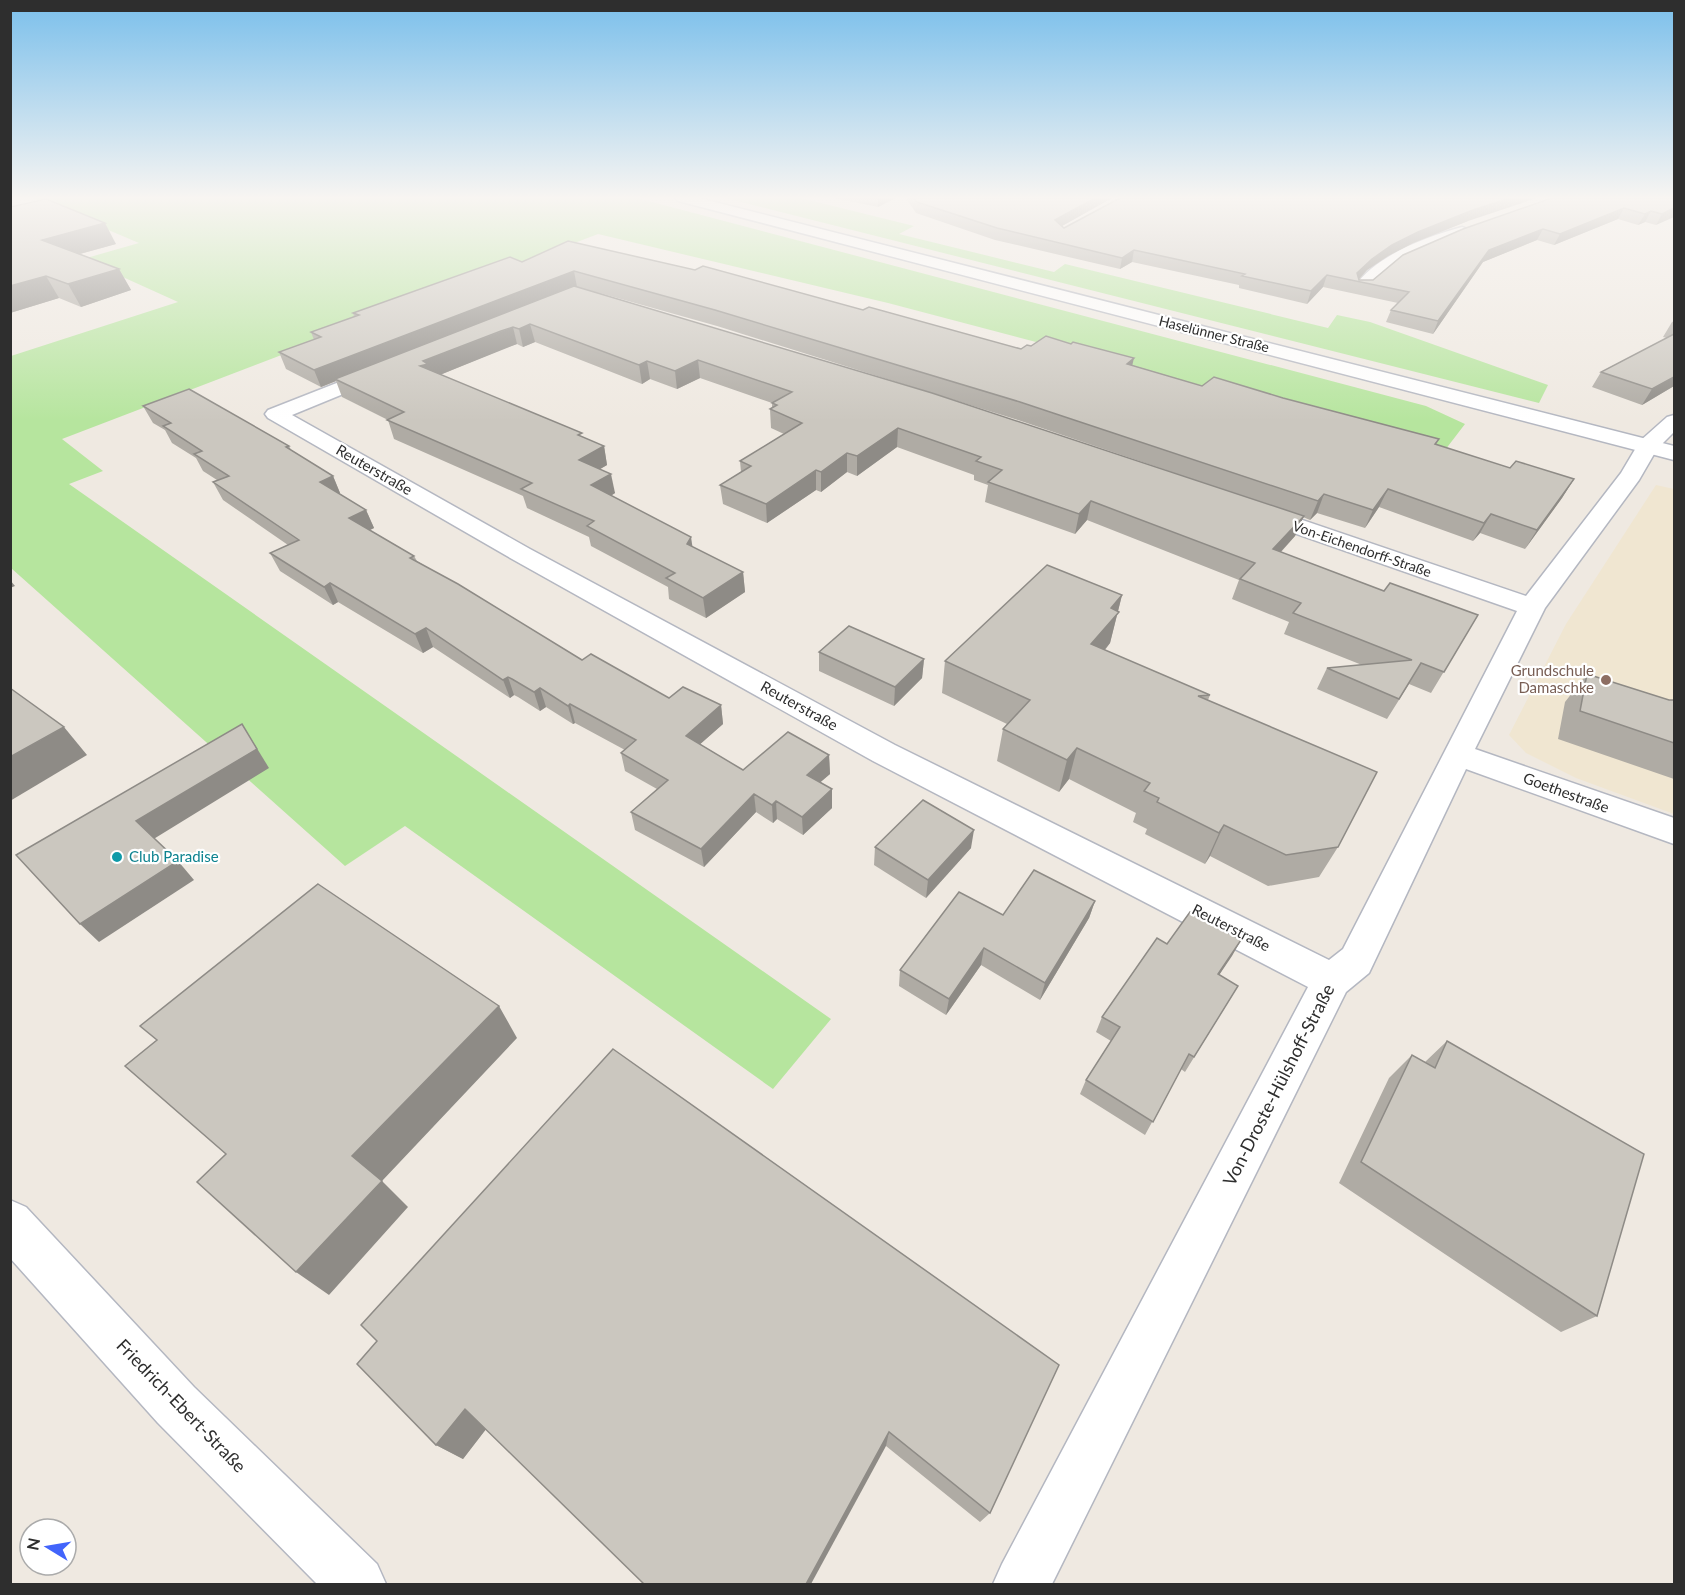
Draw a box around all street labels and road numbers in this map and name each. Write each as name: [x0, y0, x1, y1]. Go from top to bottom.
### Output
street label: Haselünner Straße: [1157, 312, 1271, 355]
street label: Reuterstraße: [333, 440, 416, 498]
street label: Von-Eichendorff-Straße: [1291, 517, 1434, 580]
street label: Reuterstraße: [758, 677, 841, 734]
street label: Goethestraße: [1521, 768, 1612, 816]
street label: Reuterstraße: [1189, 900, 1274, 954]
street label: Von-Droste-Hülshoff-Straße: [1218, 980, 1339, 1189]
street label: Friedrich-Ebert-Straße: [112, 1334, 251, 1477]

